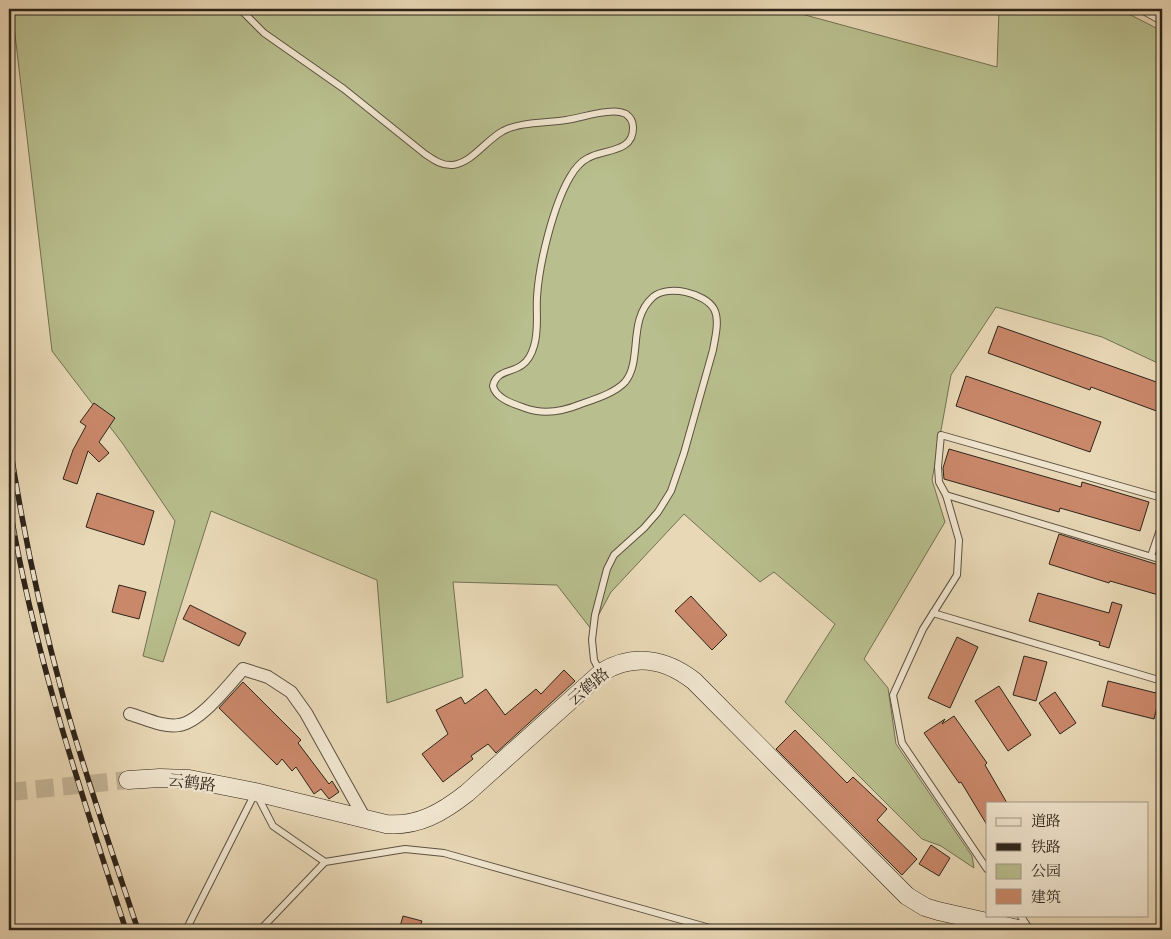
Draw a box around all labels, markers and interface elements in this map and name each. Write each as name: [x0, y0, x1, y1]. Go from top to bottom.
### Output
street label: 云鹤路: [563, 663, 613, 709]
street label: 云鹤路: [167, 769, 217, 795]
legend: [986, 802, 1148, 916]
text: 道路: [1031, 811, 1061, 830]
text: 铁路: [1031, 837, 1061, 856]
text: 公园: [1031, 861, 1061, 880]
text: 建筑: [1031, 887, 1061, 906]

